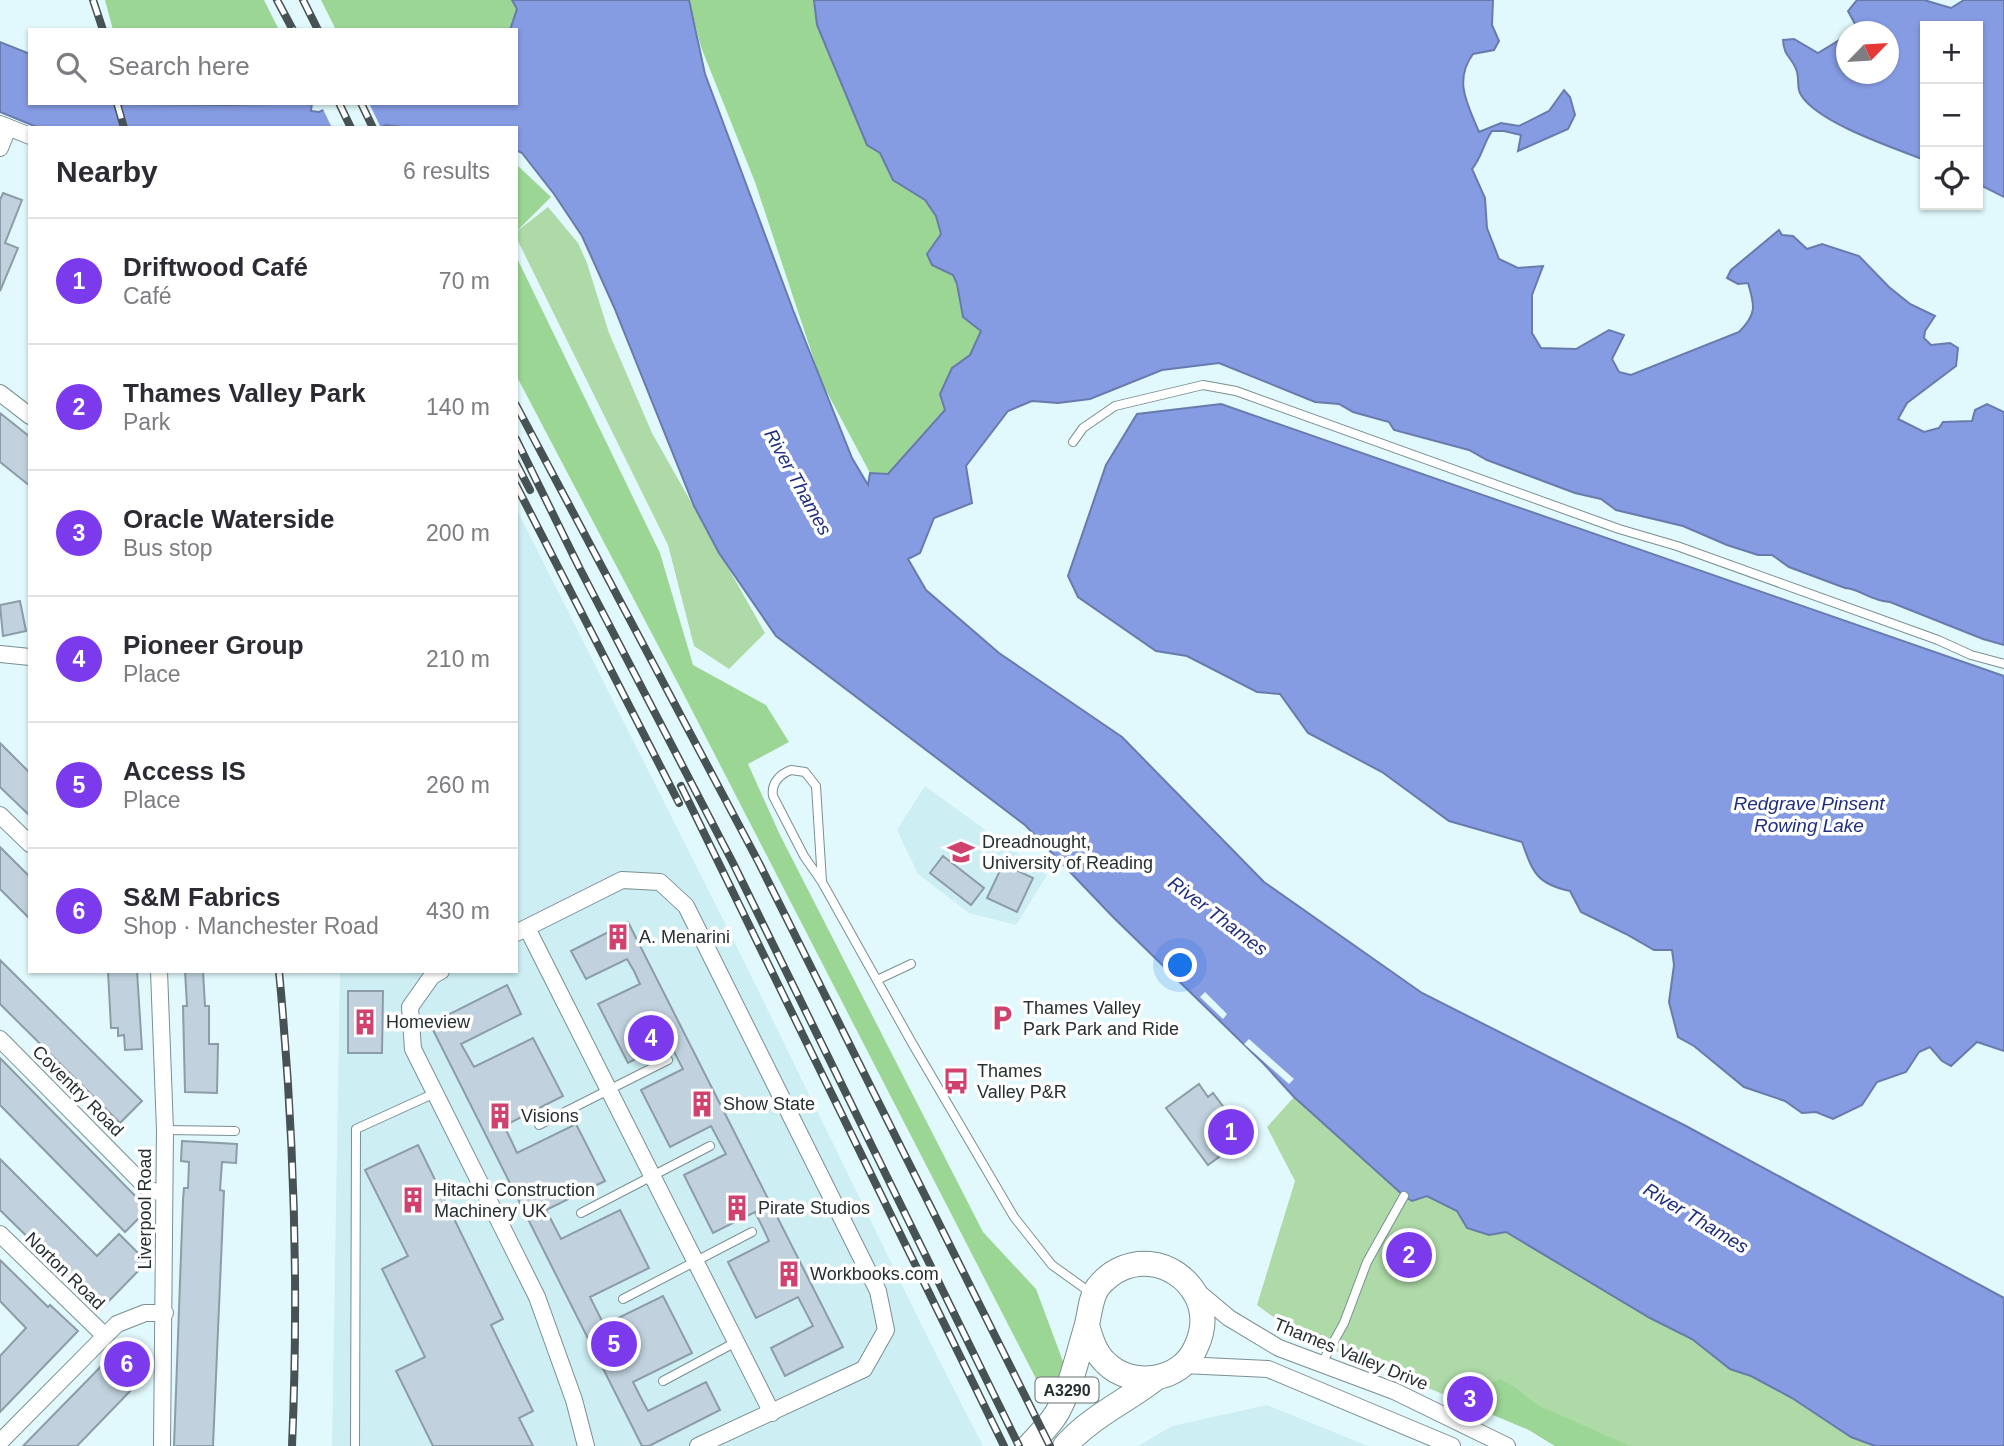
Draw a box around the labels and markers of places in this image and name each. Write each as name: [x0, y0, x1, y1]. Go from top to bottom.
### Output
place label: Dreadnought, University of Reading: [982, 832, 1153, 873]
school or university icon: Dreadnought, University of Reading: [946, 837, 976, 867]
building icon: A. Menarini: [603, 922, 633, 952]
place label: A. Menarini: [639, 927, 730, 947]
place label: Thames Valley Park Park and Ride: [1023, 998, 1179, 1039]
parking icon: Thames Valley Park Park and Ride: [987, 1003, 1017, 1033]
building icon: Homeview: [350, 1007, 380, 1037]
place label: Homeview: [386, 1012, 471, 1032]
pin: 4: [628, 1012, 674, 1064]
place label: Thames Valley P&R: [977, 1061, 1067, 1102]
bus stop icon: Thames Valley P&R: [941, 1066, 971, 1096]
building icon: Show State: [687, 1089, 717, 1119]
place label: Show State: [723, 1094, 815, 1114]
building icon: Visions: [485, 1101, 515, 1131]
place label: Visions: [521, 1106, 579, 1126]
pin: 1: [1208, 1106, 1254, 1158]
place label: Hitachi Construction Machinery UK: [434, 1180, 595, 1221]
building icon: Hitachi Construction Machinery UK: [398, 1185, 428, 1215]
building icon: Pirate Studios: [722, 1193, 752, 1223]
place label: Pirate Studios: [758, 1198, 870, 1218]
pin: 2: [1386, 1229, 1432, 1281]
building icon: Workbooks.com: [774, 1259, 804, 1289]
place label: Workbooks.com: [810, 1264, 939, 1284]
pin: 5: [591, 1318, 637, 1370]
pin: 6: [104, 1338, 150, 1390]
pin: 3: [1447, 1373, 1493, 1425]

